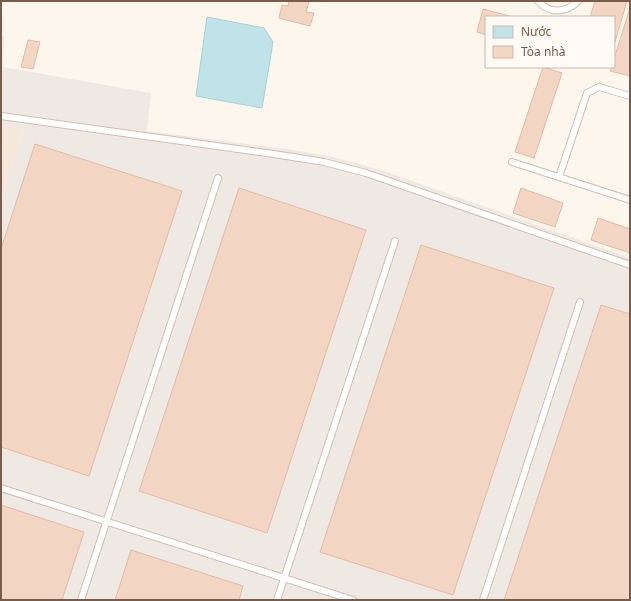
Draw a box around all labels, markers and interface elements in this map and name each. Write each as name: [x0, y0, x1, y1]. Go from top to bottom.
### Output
legend: [485, 16, 615, 68]
text: Nước: [521, 23, 552, 40]
text: Tòa nhà: [521, 43, 566, 60]

